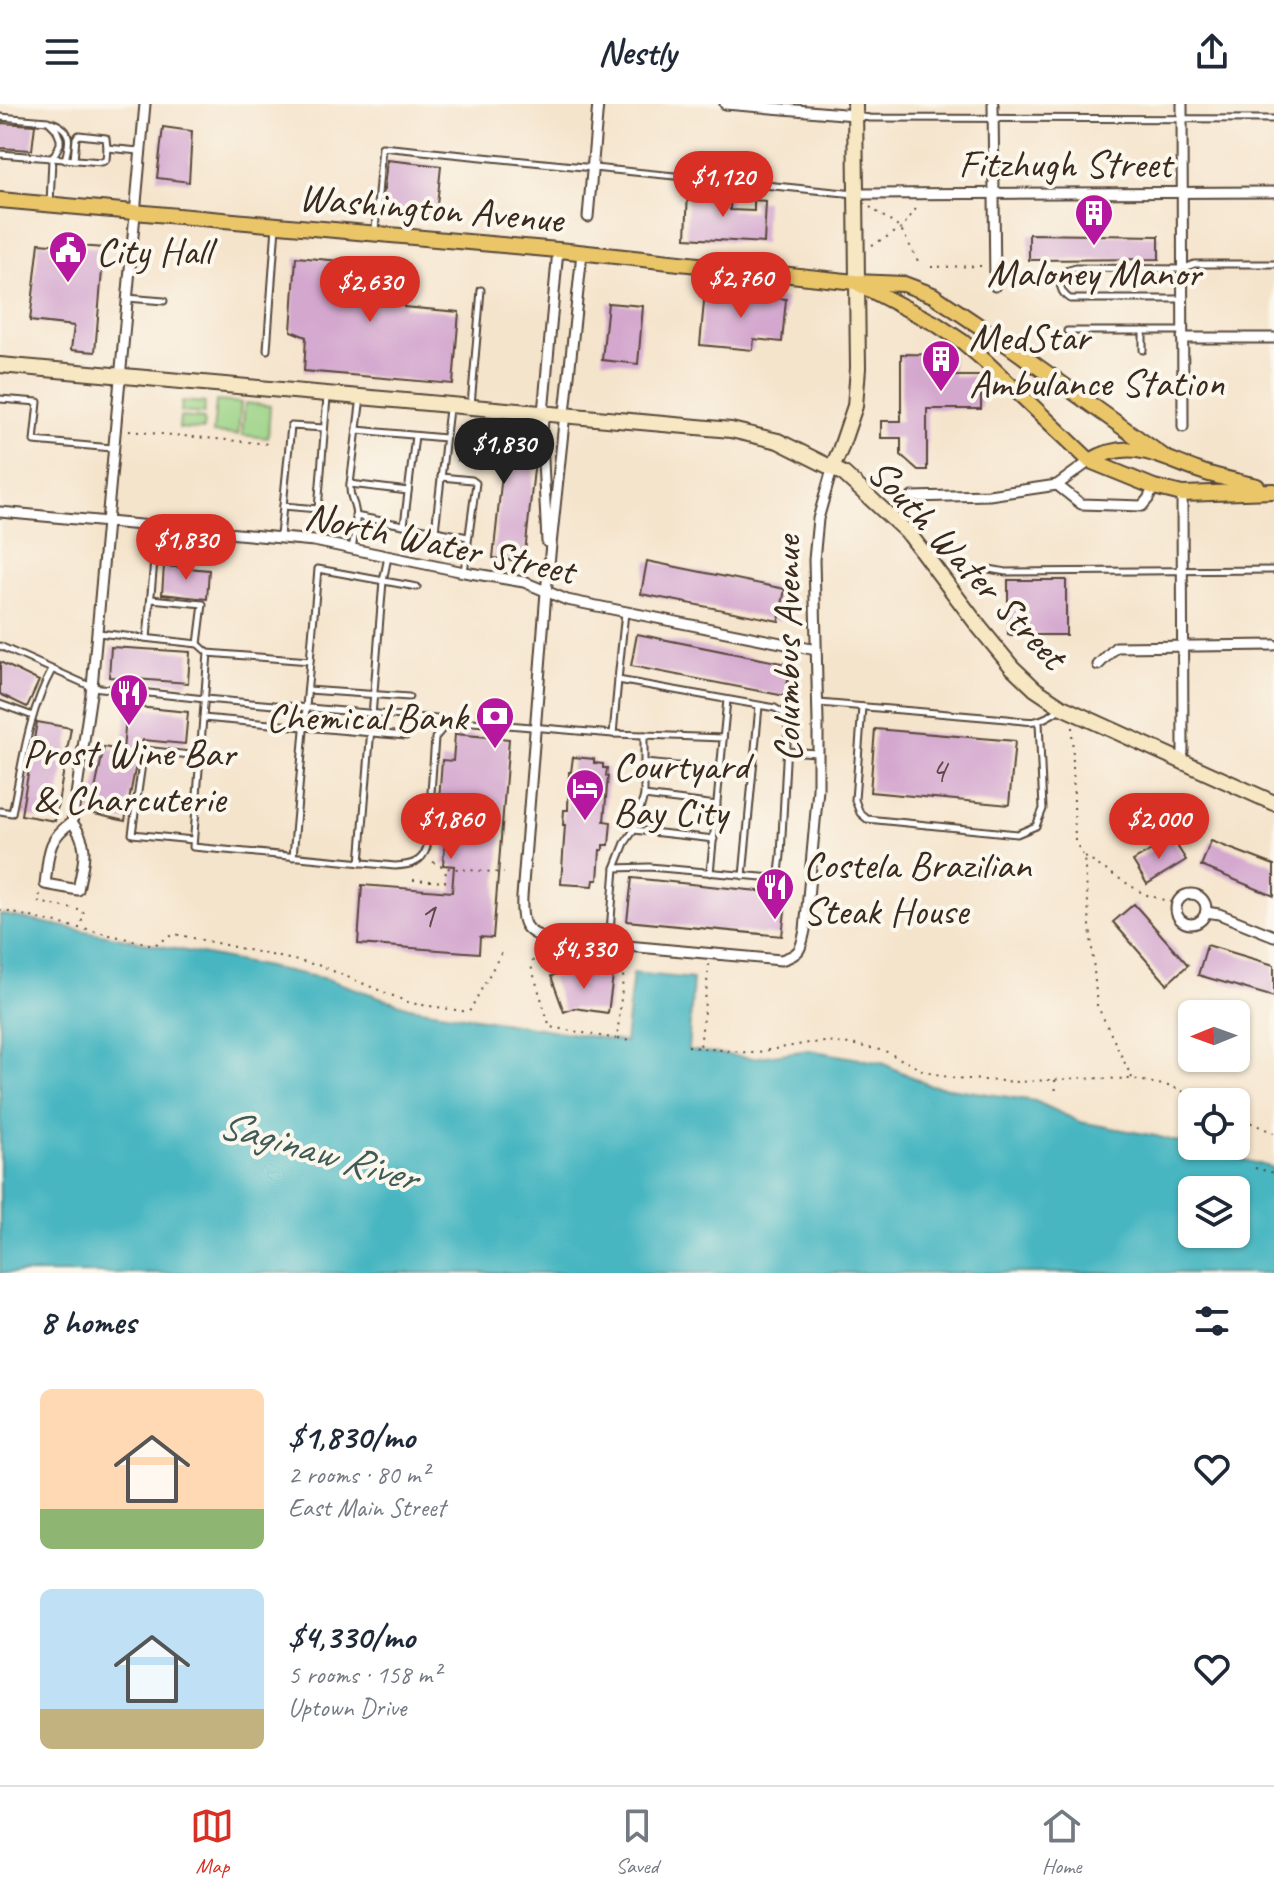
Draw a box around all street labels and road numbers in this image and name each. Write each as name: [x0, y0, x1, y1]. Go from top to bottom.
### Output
street label: Fitzhugh Street: [958, 139, 1175, 189]
street label: Washington Avenue: [297, 172, 568, 245]
street label: South Water Street: [857, 448, 1080, 682]
street label: North Water Street: [300, 490, 583, 597]
street label: Columbus Avenue: [762, 533, 812, 762]

